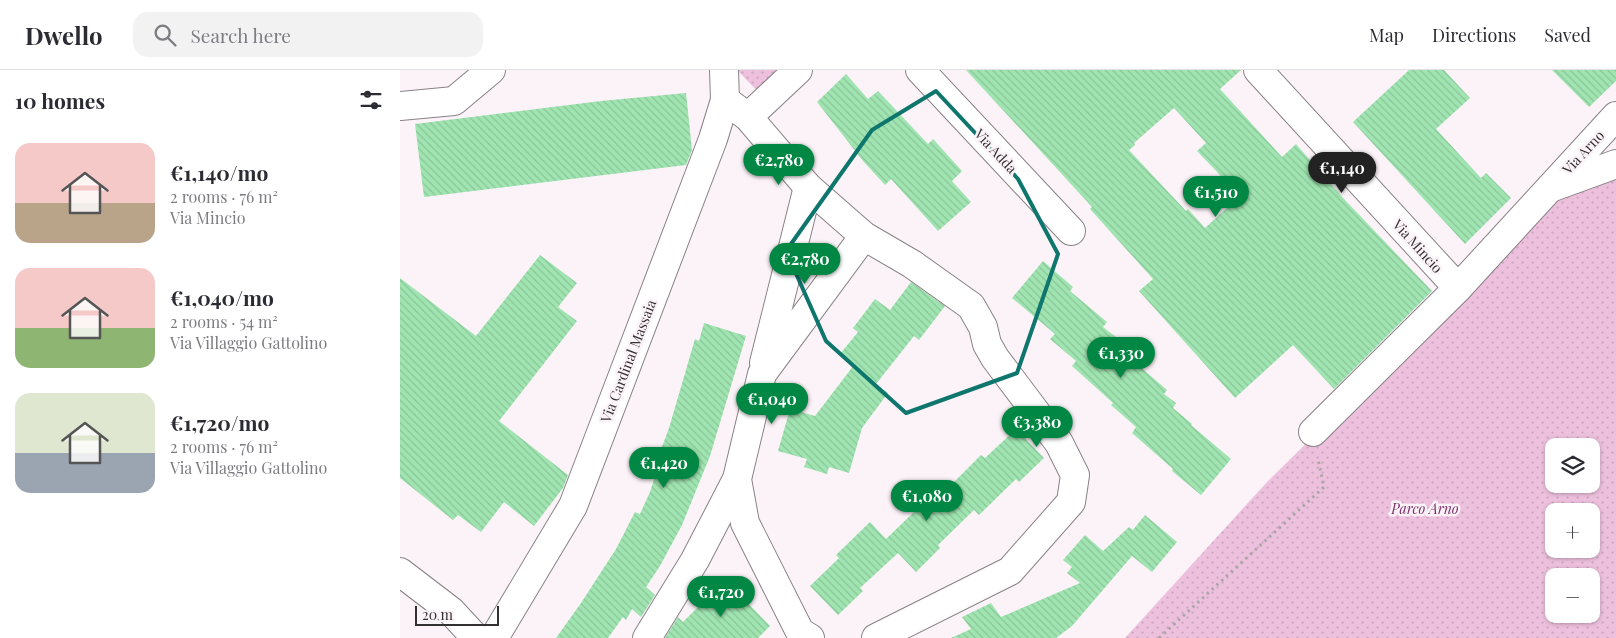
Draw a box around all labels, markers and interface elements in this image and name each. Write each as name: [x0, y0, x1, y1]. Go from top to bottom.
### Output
search box: [133, 12, 483, 57]
text: Dwello: [25, 19, 103, 51]
icon: search: [151, 21, 179, 49]
text: Search here: [191, 22, 291, 48]
text: Map: [1369, 23, 1404, 47]
text: Directions: [1432, 23, 1516, 47]
text: Saved: [1544, 23, 1591, 47]
text: 10 homes: [15, 86, 105, 114]
icon: filters: [357, 86, 385, 114]
street label: Via Adda: [970, 124, 1022, 177]
street label: Via Arno: [1557, 126, 1608, 179]
pin: €2,780: [738, 144, 820, 186]
text: €2,780: [754, 149, 804, 170]
pin: €1,140: [1301, 152, 1383, 194]
text: €1,140: [1319, 157, 1365, 178]
text: €1,140/mo: [170, 158, 268, 186]
icon: home: [55, 163, 115, 223]
pin: €1,510: [1175, 176, 1257, 218]
text: €1,510: [1194, 181, 1238, 202]
text: 2 rooms · 76 m²: [170, 186, 278, 207]
text: Via Mincio: [170, 207, 246, 228]
street label: Via Mincio: [1388, 214, 1447, 277]
pin: €2,780: [764, 242, 846, 285]
text: €2,780: [780, 248, 830, 269]
text: €1,040/mo: [170, 283, 274, 311]
icon: home: [55, 288, 115, 348]
street label: Via Cardinal Massaia: [595, 297, 660, 426]
text: 2 rooms · 54 m²: [170, 311, 278, 332]
text: Via Villaggio Gattolino: [170, 332, 327, 353]
pin: €1,330: [1080, 336, 1162, 379]
text: €1,330: [1098, 342, 1144, 363]
pin: €1,040: [731, 382, 813, 425]
text: €1,040: [747, 388, 797, 409]
pin: €3,380: [996, 406, 1078, 448]
text: €1,720/mo: [170, 408, 269, 436]
text: €3,380: [1013, 411, 1061, 432]
icon: home: [55, 413, 115, 473]
text: 2 rooms · 76 m²: [170, 436, 278, 457]
map controls: [1545, 438, 1600, 623]
button: layers: [1545, 438, 1600, 493]
pin: €1,420: [623, 446, 705, 489]
text: €1,420: [640, 452, 688, 473]
text: Via Villaggio Gattolino: [170, 457, 327, 478]
pin: €1,080: [886, 480, 968, 522]
text: €1,080: [902, 485, 952, 506]
park label: Parco Arno: [1390, 499, 1459, 518]
button: +: [1545, 503, 1600, 558]
button: −: [1545, 568, 1600, 623]
pin: €1,720: [680, 576, 762, 618]
text: €1,720: [698, 581, 744, 602]
scale bar: [415, 603, 499, 626]
text: 20 m: [422, 605, 453, 624]

